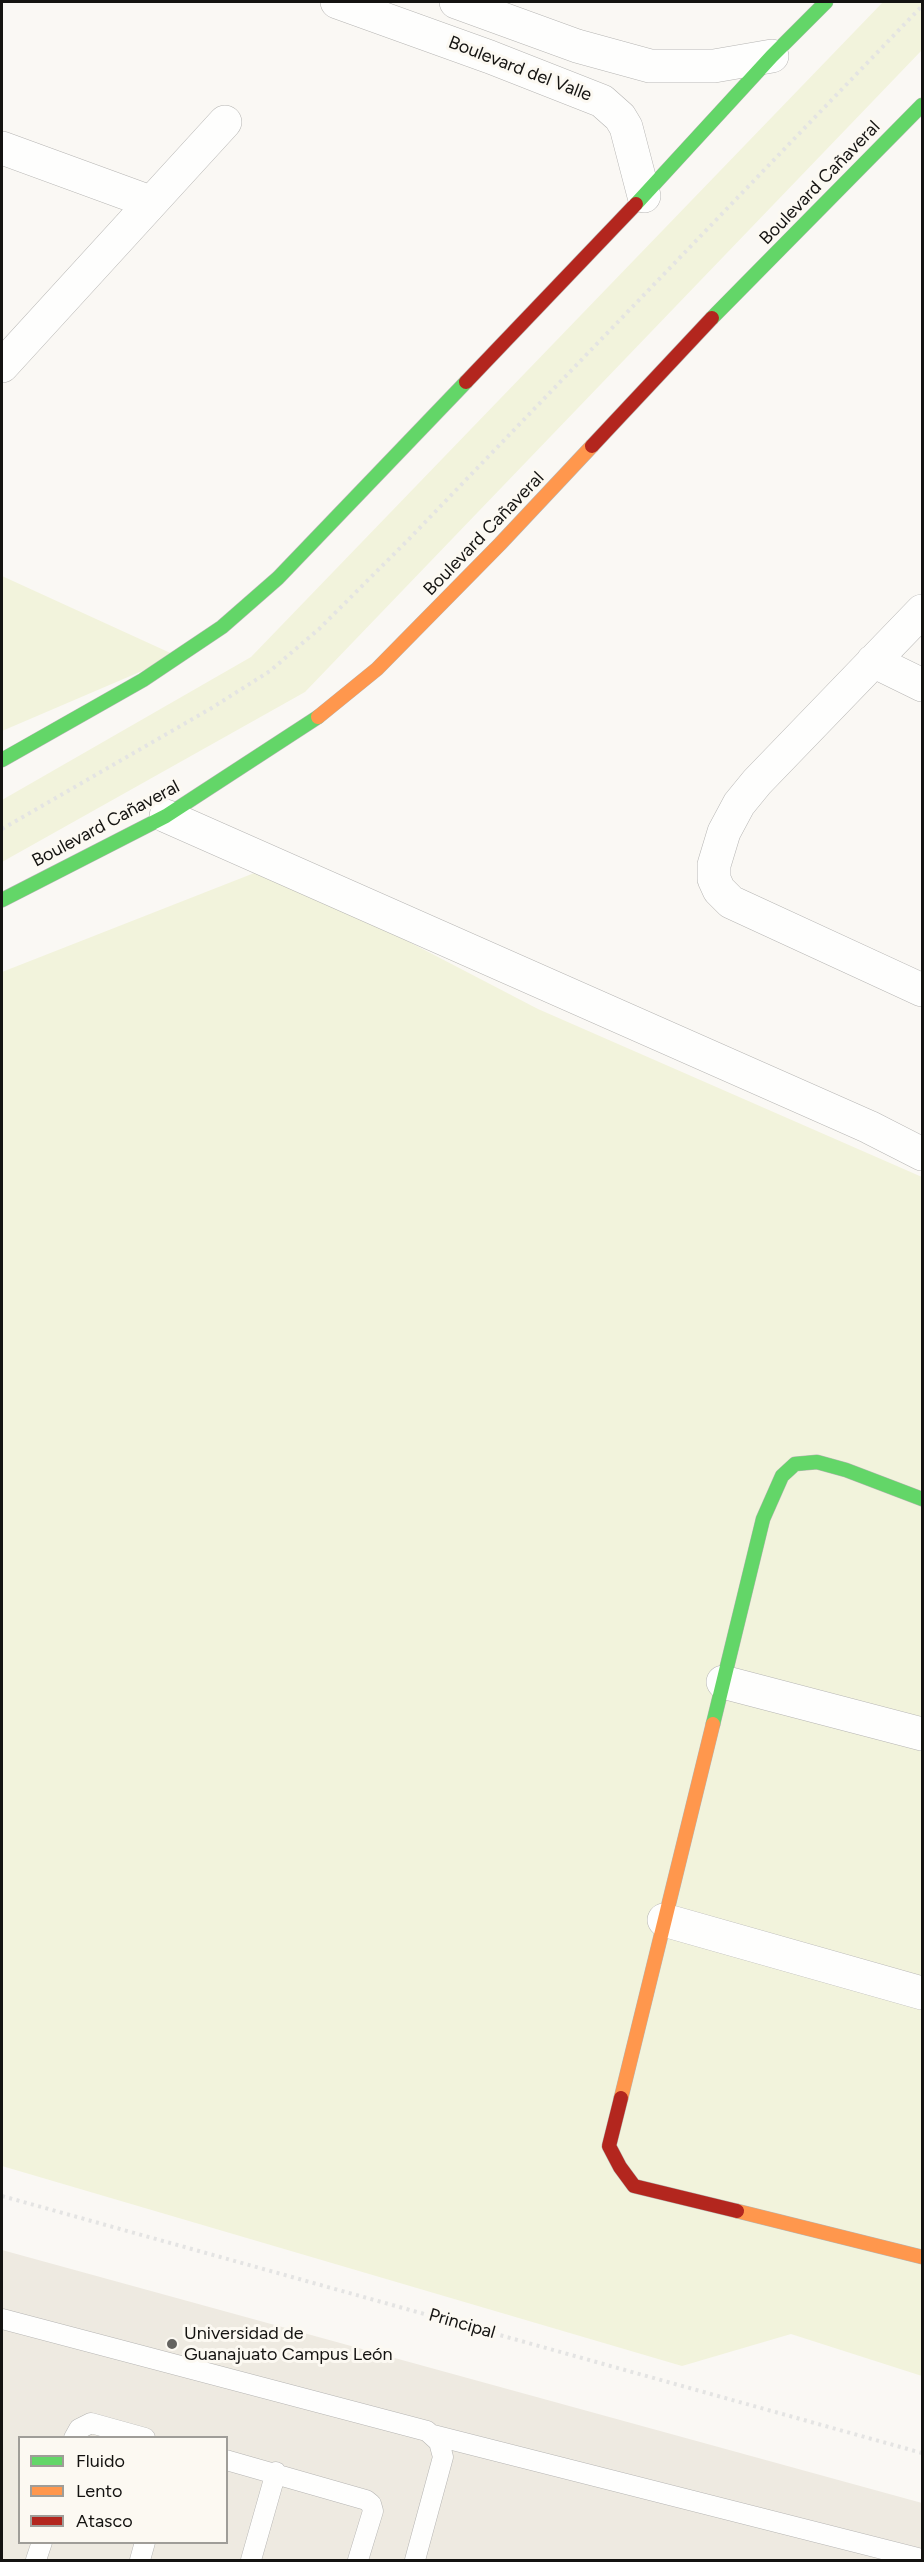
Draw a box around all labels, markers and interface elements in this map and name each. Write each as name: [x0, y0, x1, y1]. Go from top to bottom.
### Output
street label: Boulevard del Valle: [445, 32, 595, 106]
street label: Boulevard Cañaveral: [755, 117, 885, 249]
street label: Boulevard Cañaveral: [419, 468, 549, 600]
street label: Boulevard Cañaveral: [29, 776, 183, 872]
street label: Principal: [426, 2304, 498, 2344]
place label: Universidad de Guanajuato Campus León: [184, 2323, 393, 2366]
marker: Universidad de Guanajuato Campus León: [165, 2337, 179, 2351]
legend: [18, 2436, 228, 2544]
text: Fluido: [76, 2450, 125, 2472]
text: Lento: [76, 2480, 122, 2502]
text: Atasco: [76, 2510, 133, 2532]

